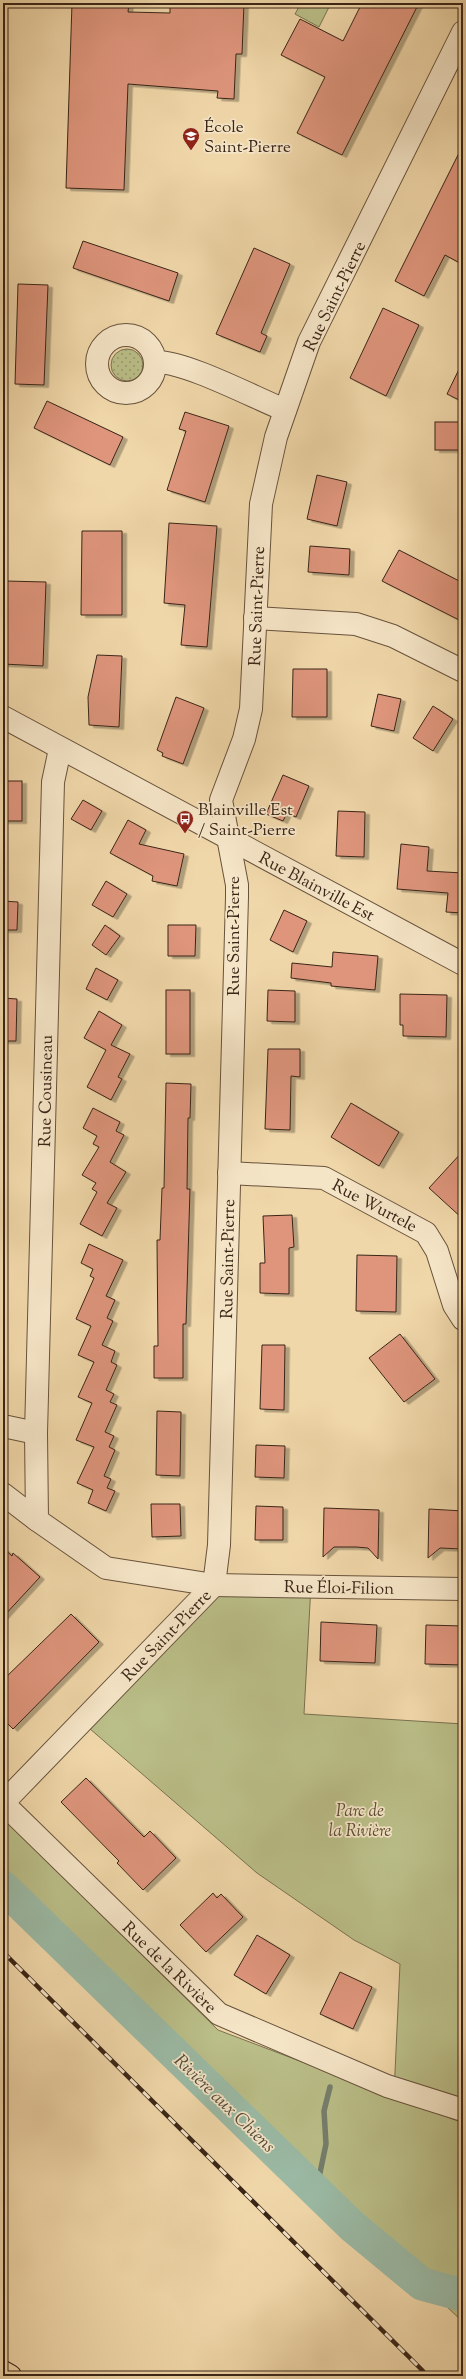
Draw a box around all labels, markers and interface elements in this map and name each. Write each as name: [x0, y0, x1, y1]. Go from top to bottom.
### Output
place label: École Saint-Pierre: [204, 116, 291, 160]
school or university icon: École Saint-Pierre: [181, 126, 201, 151]
street label: Rue Saint-Pierre: [299, 238, 373, 356]
street label: Rue Saint-Pierre: [244, 546, 272, 666]
place label: Blainville Est / Saint-Pierre: [198, 799, 296, 843]
bus stop icon: Blainville Est / Saint-Pierre: [175, 809, 195, 834]
street label: Rue Blainville Est: [254, 847, 378, 928]
street label: Rue Saint-Pierre: [223, 876, 247, 996]
street label: Rue Cousineau: [34, 1035, 60, 1147]
street label: Rue Wurtele: [327, 1174, 421, 1239]
street label: Rue Saint-Pierre: [216, 1199, 242, 1319]
street label: Rue Éloi-Filion: [283, 1576, 394, 1602]
street label: Rue Saint-Pierre: [117, 1585, 218, 1688]
park label: Parc de la Rivière: [329, 1800, 391, 1844]
street label: Rue de la Rivière: [116, 1917, 221, 2020]
water label: Rivière aux Chiens: [167, 2049, 280, 2160]

